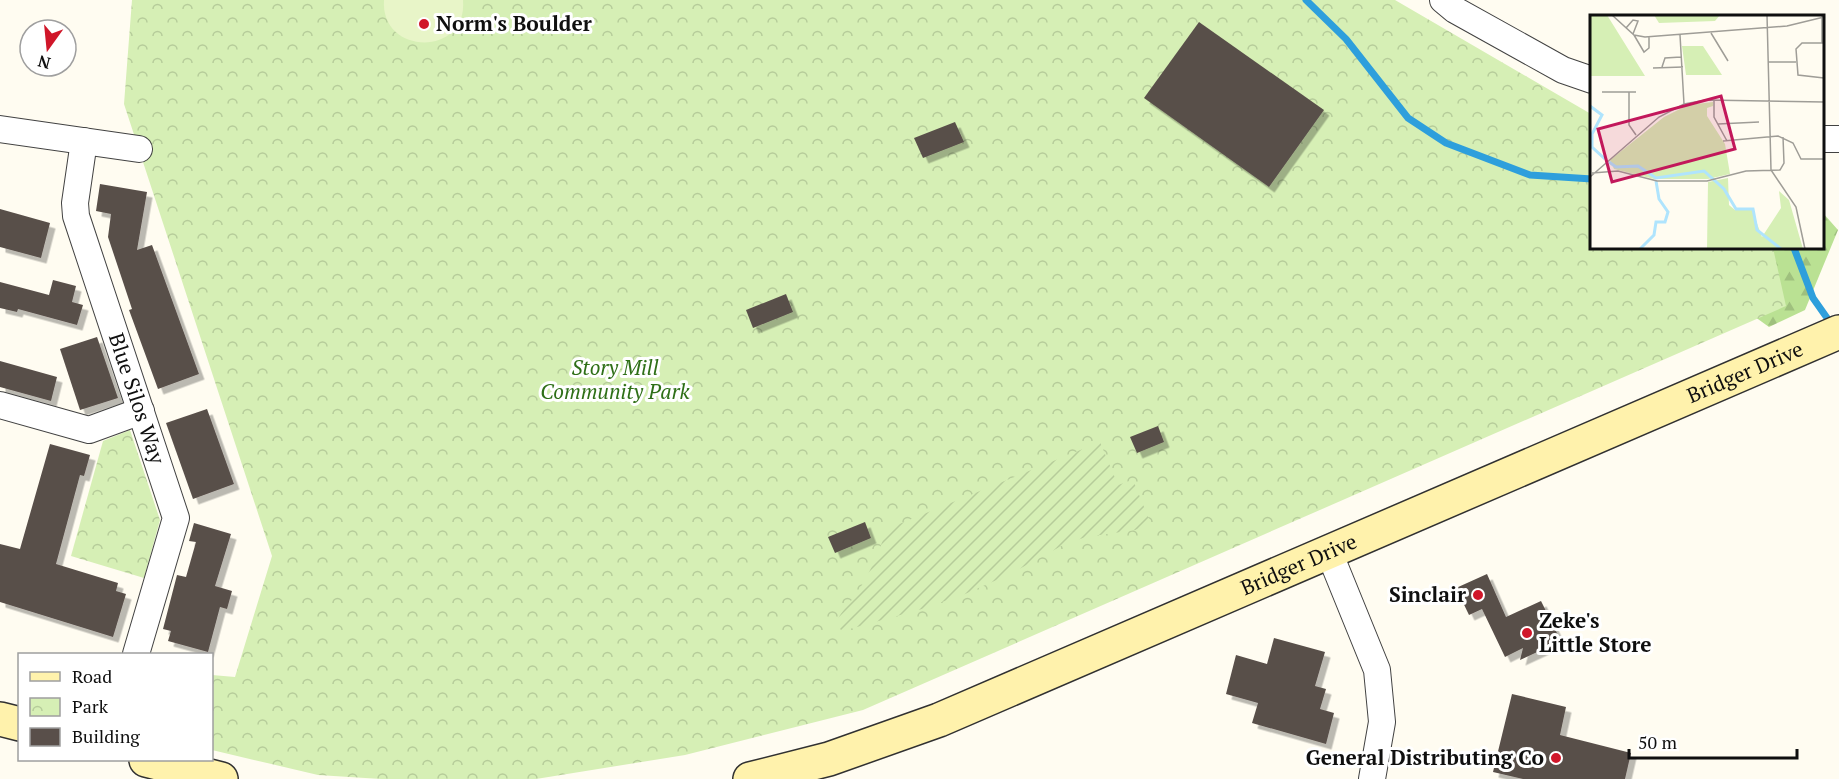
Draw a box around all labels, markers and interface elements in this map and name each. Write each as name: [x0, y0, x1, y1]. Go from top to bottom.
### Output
place label: Norm's Boulder: [436, 9, 592, 37]
inset map: [1590, 15, 1824, 249]
marker: Norm's Boulder: [417, 17, 431, 31]
north arrow: [18, 18, 78, 78]
text: N: [35, 50, 53, 75]
street label: Blue Silos Way: [103, 329, 172, 468]
street label: Bridger Drive: [1682, 334, 1807, 409]
park label: Story Mill Community Park: [540, 353, 691, 405]
street label: Bridger Drive: [1236, 527, 1361, 601]
place label: Sinclair: [1389, 580, 1466, 608]
marker: Sinclair: [1471, 588, 1485, 602]
place label: Zeke's Little Store: [1539, 606, 1652, 658]
marker: Zeke's Little Store: [1520, 626, 1534, 640]
legend: [18, 653, 213, 761]
text: Road: [72, 664, 112, 688]
text: Park: [72, 694, 109, 718]
scale bar: [1629, 722, 1797, 760]
text: Building: [72, 724, 140, 748]
text: 50 m: [1638, 730, 1678, 754]
place label: General Distributing Co: [1306, 743, 1544, 771]
marker: General Distributing Co: [1549, 751, 1563, 765]

